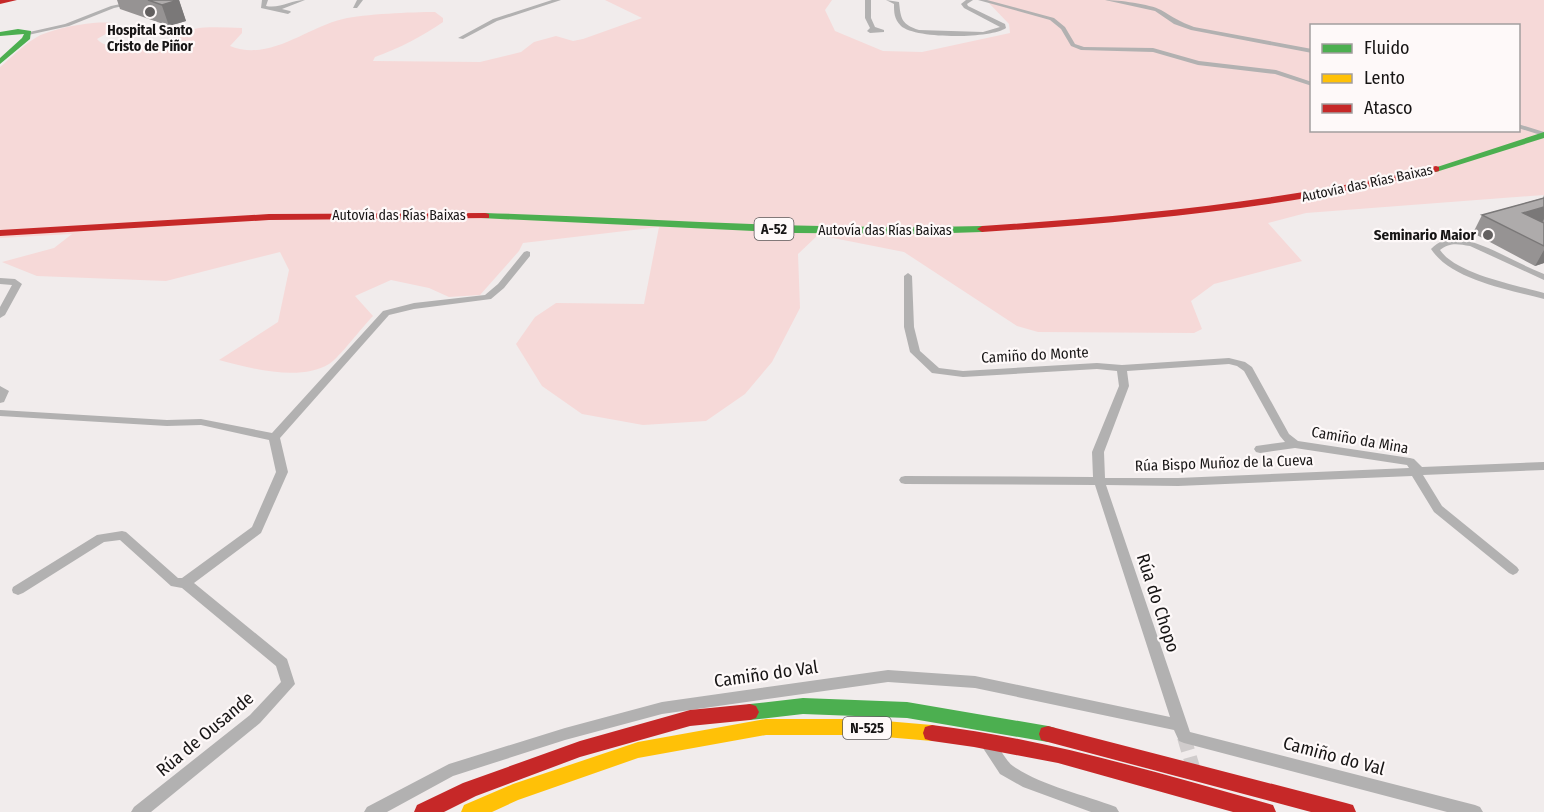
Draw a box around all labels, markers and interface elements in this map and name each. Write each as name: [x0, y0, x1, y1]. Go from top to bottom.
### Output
marker: Hospital Santo Cristo de Piñor: [143, 5, 157, 19]
place label: Hospital Santo Cristo de Piñor: [107, 22, 194, 55]
legend: [1310, 24, 1520, 132]
text: Fluido: [1364, 37, 1410, 59]
text: Lento: [1364, 67, 1405, 89]
text: Atasco: [1364, 97, 1412, 119]
street label: Autovía das Rías Baixas: [1300, 161, 1434, 206]
street label: Autovía das Rías Baixas: [332, 207, 466, 224]
road number: A-52: [754, 218, 794, 240]
street label: Autovía das Rías Baixas: [818, 222, 952, 239]
place label: Seminario Maior: [1374, 226, 1477, 244]
marker: Seminario Maior: [1481, 228, 1495, 242]
street label: Camiño do Monte: [981, 343, 1089, 367]
street label: Camiño da Mina: [1310, 423, 1410, 457]
street label: Rúa Bispo Muñoz de la Cueva: [1135, 451, 1313, 475]
street label: Rúa do Chopo: [1132, 551, 1184, 655]
street label: Camiño do Val: [713, 656, 820, 692]
street label: Rúa de Ousande: [152, 687, 258, 781]
road number: N-525: [843, 717, 891, 739]
street label: Camiño do Val: [1281, 732, 1388, 780]

